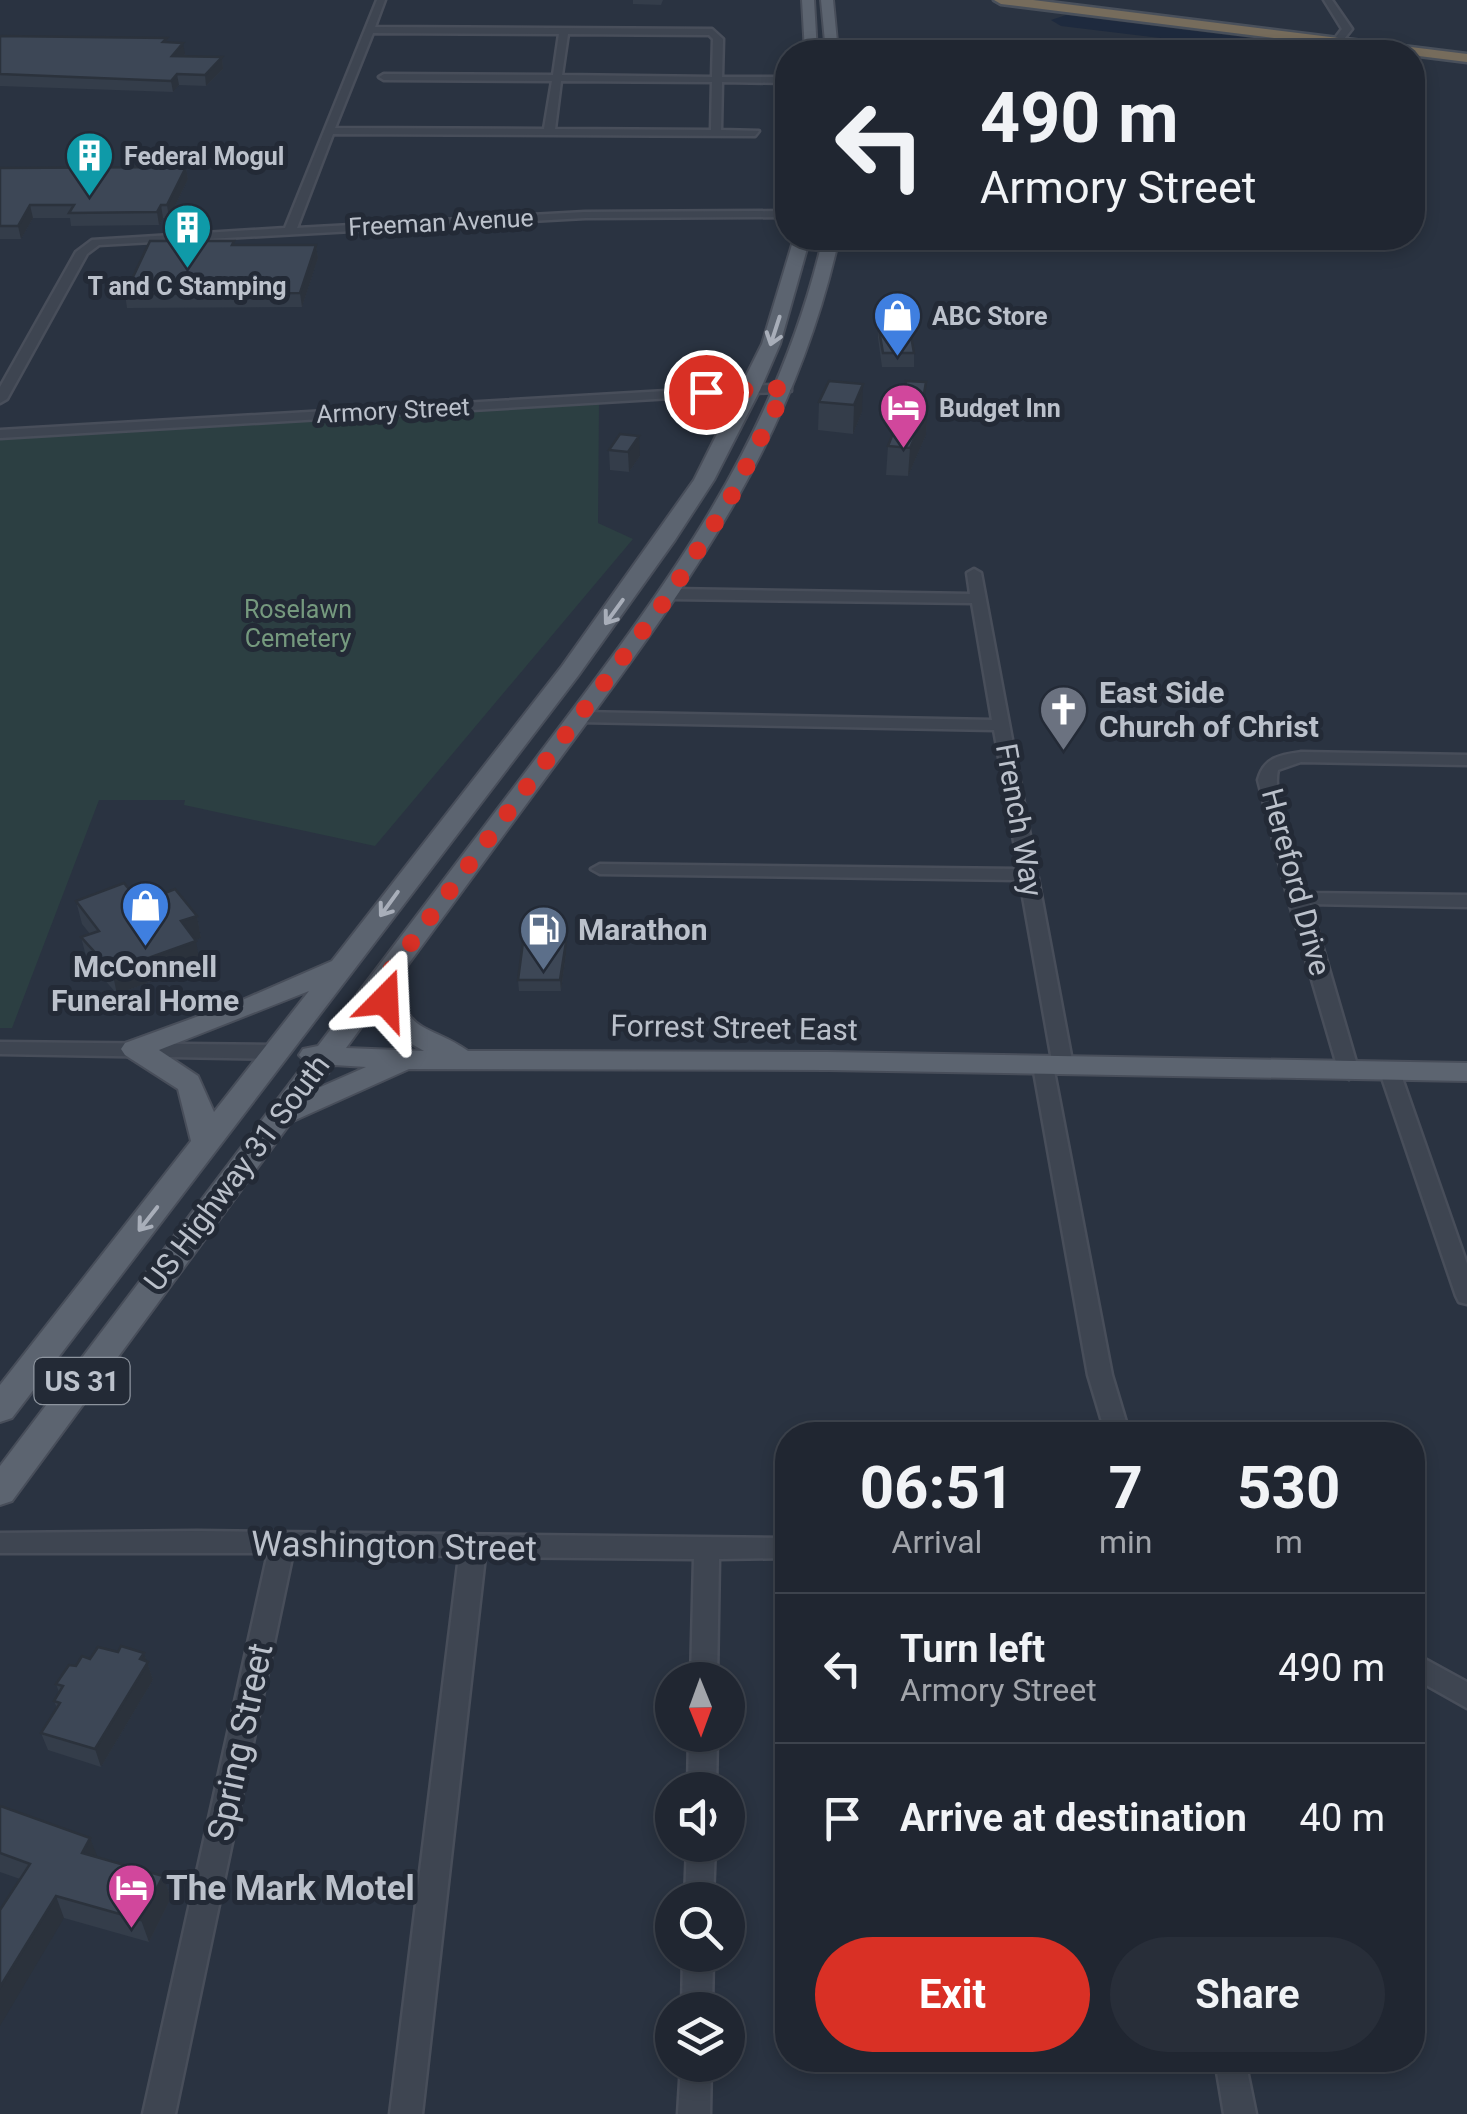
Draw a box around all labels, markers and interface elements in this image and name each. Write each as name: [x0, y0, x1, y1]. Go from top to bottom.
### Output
text: 490 m: [980, 77, 1179, 159]
icon: left: [815, 80, 945, 210]
building icon: Federal Mogul: [63, 130, 115, 198]
place label: Federal Mogul: [124, 142, 284, 171]
text: Armory Street: [980, 161, 1257, 214]
building icon: T and C Stamping: [161, 202, 213, 270]
street label: Freeman Avenue: [348, 203, 534, 242]
place label: T and C Stamping: [87, 272, 287, 301]
shop icon: ABC Store: [871, 290, 923, 358]
place label: ABC Store: [932, 302, 1047, 331]
one-way arrow: [765, 315, 783, 346]
pin: [664, 350, 749, 435]
icon: arrive: [679, 365, 734, 420]
hotel icon: Budget Inn: [878, 382, 930, 450]
street label: Armory Street: [316, 392, 471, 429]
place label: Budget Inn: [939, 394, 1061, 423]
park label: Roselawn Cemetery: [244, 595, 352, 653]
one-way arrow: [603, 597, 624, 625]
place label: East Side Church of Christ: [1099, 675, 1319, 744]
church icon: East Side Church of Christ: [1038, 684, 1090, 752]
street label: French Way: [989, 741, 1050, 899]
street label: Hereford Drive: [1255, 784, 1338, 979]
shop icon: McConnell Funeral Home: [119, 880, 171, 948]
one-way arrow: [379, 890, 400, 917]
fuel station icon: Marathon: [517, 904, 569, 972]
place label: Marathon: [578, 912, 708, 947]
position arrow: [333, 948, 437, 1052]
place label: McConnell Funeral Home: [51, 949, 239, 1018]
street label: Forrest Street East: [610, 1008, 858, 1047]
street label: US Highway 31 South: [137, 1048, 337, 1297]
one-way arrow: [137, 1205, 158, 1232]
road number: US 31: [34, 1358, 130, 1404]
text: 06:51: [860, 1452, 1014, 1523]
text: 7: [1108, 1452, 1143, 1523]
text: 530: [1237, 1452, 1340, 1523]
text: Arrival: [892, 1523, 982, 1561]
text: min: [1099, 1523, 1152, 1561]
text: m: [1275, 1523, 1303, 1561]
street label: Washington Street: [251, 1524, 537, 1569]
text: Turn left: [900, 1627, 1045, 1671]
street label: Spring Street: [200, 1640, 281, 1845]
icon: left: [815, 1641, 870, 1696]
text: 490 m: [1278, 1646, 1385, 1690]
north arrow: [655, 1662, 745, 1752]
map controls: [655, 1662, 745, 2082]
text: Armory Street: [900, 1671, 1097, 1709]
button: sound: [655, 1772, 745, 1862]
icon: arrive: [815, 1791, 870, 1846]
text: Arrive at destination: [900, 1796, 1247, 1840]
text: 40 m: [1300, 1796, 1385, 1840]
hotel icon: The Mark Motel: [105, 1862, 157, 1930]
place label: The Mark Motel: [166, 1868, 415, 1909]
button: search: [655, 1882, 745, 1972]
button: Exit: [815, 1937, 1090, 2052]
button: Share: [1110, 1937, 1385, 2052]
button: layers: [655, 1992, 745, 2082]

